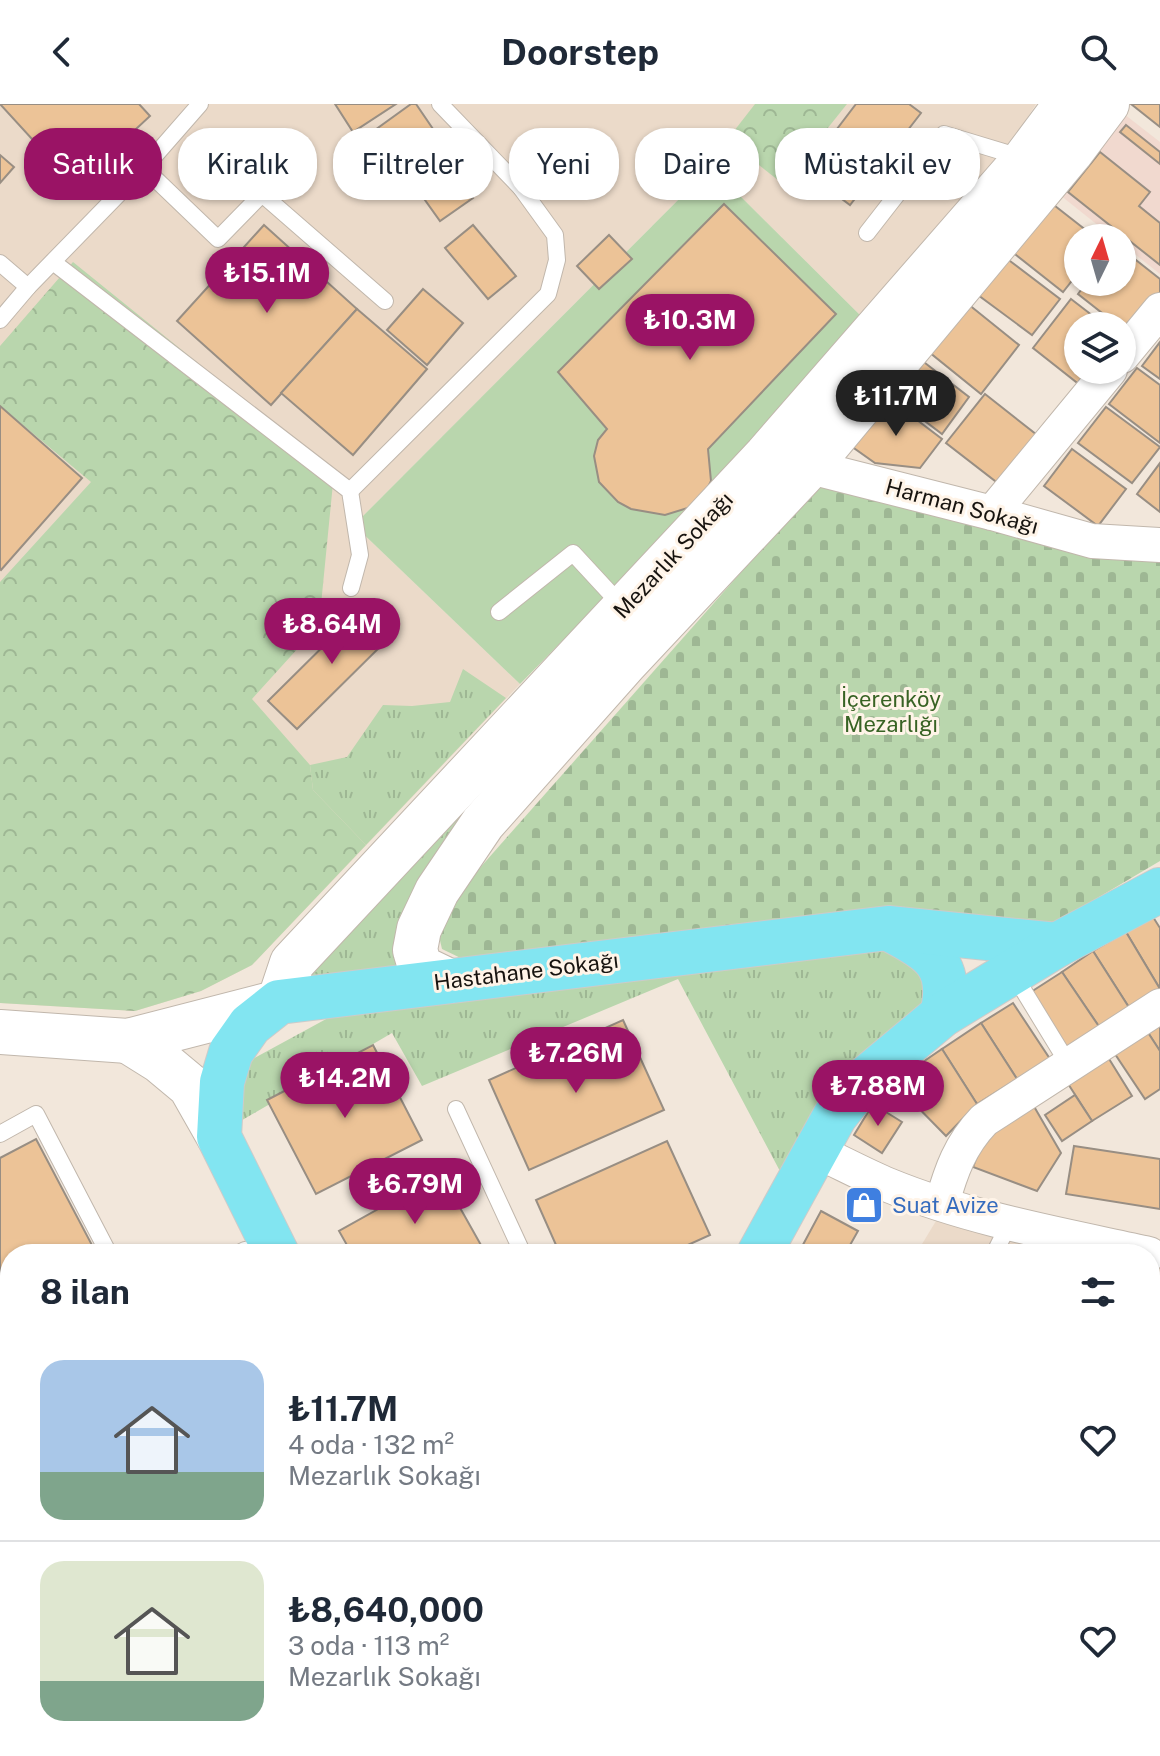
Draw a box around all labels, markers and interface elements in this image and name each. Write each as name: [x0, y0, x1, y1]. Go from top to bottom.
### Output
icon: back: [40, 30, 84, 74]
icon: search: [1076, 30, 1120, 74]
text: Doorstep: [501, 31, 659, 73]
chip: Satılık: [24, 128, 162, 200]
chip: Kiralık: [178, 128, 317, 200]
chip: Filtreler: [333, 128, 493, 200]
chip: Yeni: [509, 128, 619, 200]
chip: Daire: [635, 128, 759, 200]
chip: Müstakil ev: [775, 128, 980, 200]
north arrow: [1064, 224, 1136, 296]
map controls: [1064, 224, 1136, 384]
pin: ₺15.1M: [202, 247, 332, 315]
text: ₺15.1M: [223, 257, 311, 288]
pin: ₺10.3M: [625, 294, 755, 362]
text: ₺10.3M: [643, 304, 737, 335]
button: layers: [1064, 312, 1136, 384]
pin: ₺11.7M: [831, 370, 961, 438]
text: ₺11.7M: [854, 380, 938, 411]
street label: Harman Sokağı: [883, 473, 1041, 539]
street label: Mezarlık Sokağı: [608, 486, 738, 624]
pin: ₺8.64M: [267, 598, 397, 666]
text: ₺8.64M: [282, 608, 382, 639]
park label: İçerenköy Mezarlığı: [841, 685, 941, 737]
street label: Hastahane Sokağı: [432, 947, 620, 995]
pin: ₺7.26M: [511, 1027, 641, 1095]
text: ₺7.26M: [528, 1037, 624, 1068]
pin: ₺14.2M: [280, 1052, 410, 1120]
pin: ₺7.88M: [813, 1060, 943, 1128]
text: ₺14.2M: [298, 1062, 392, 1093]
text: ₺7.88M: [830, 1070, 926, 1101]
pin: ₺6.79M: [350, 1158, 480, 1226]
text: ₺6.79M: [367, 1168, 463, 1199]
shop icon: Suat Avize: [843, 1184, 885, 1226]
place label: Suat Avize: [892, 1192, 999, 1218]
icon: filters: [1076, 1270, 1120, 1314]
text: 8 ilan: [40, 1272, 130, 1312]
text: ₺11.7M: [288, 1389, 398, 1429]
icon: home: [104, 1392, 200, 1488]
icon: heart: [1076, 1418, 1120, 1462]
text: 4 oda · 132 m²: [288, 1429, 454, 1460]
text: Mezarlık Sokağı: [288, 1460, 481, 1491]
text: ₺8,640,000: [288, 1590, 484, 1630]
icon: home: [104, 1593, 200, 1689]
icon: heart: [1076, 1619, 1120, 1663]
text: 3 oda · 113 m²: [288, 1630, 449, 1661]
text: Mezarlık Sokağı: [288, 1661, 481, 1692]

